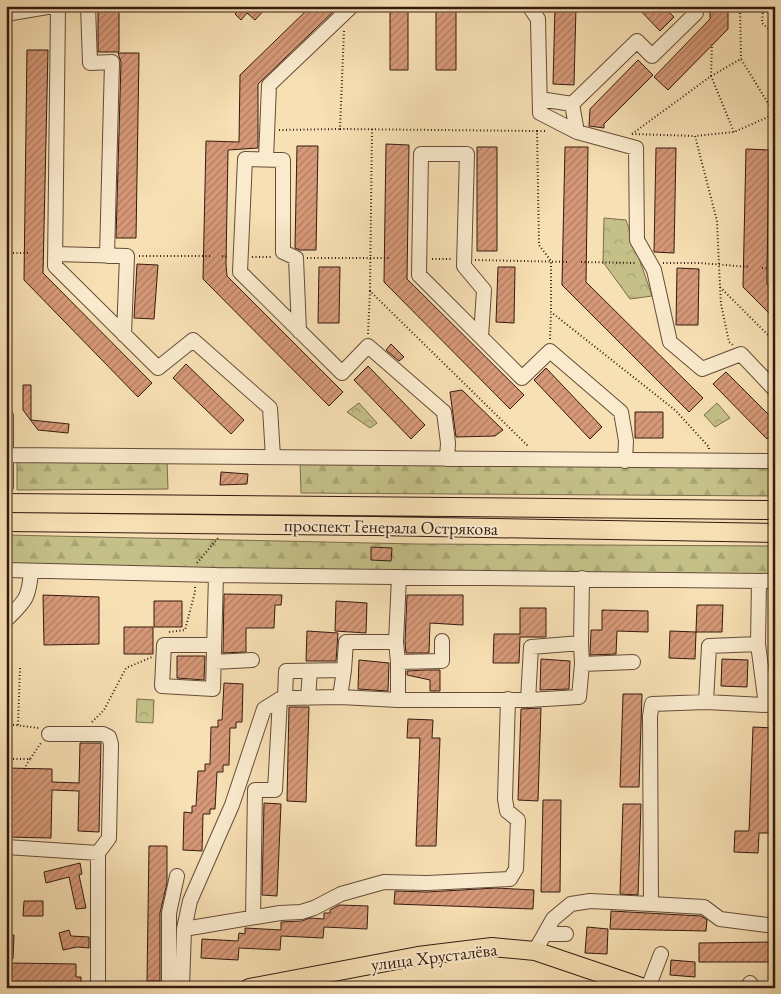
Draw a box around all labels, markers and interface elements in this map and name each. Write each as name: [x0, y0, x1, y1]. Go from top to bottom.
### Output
street label: проспект Генерала Острякова: [284, 513, 499, 540]
street label: улица Хрусталёва: [369, 937, 499, 976]

